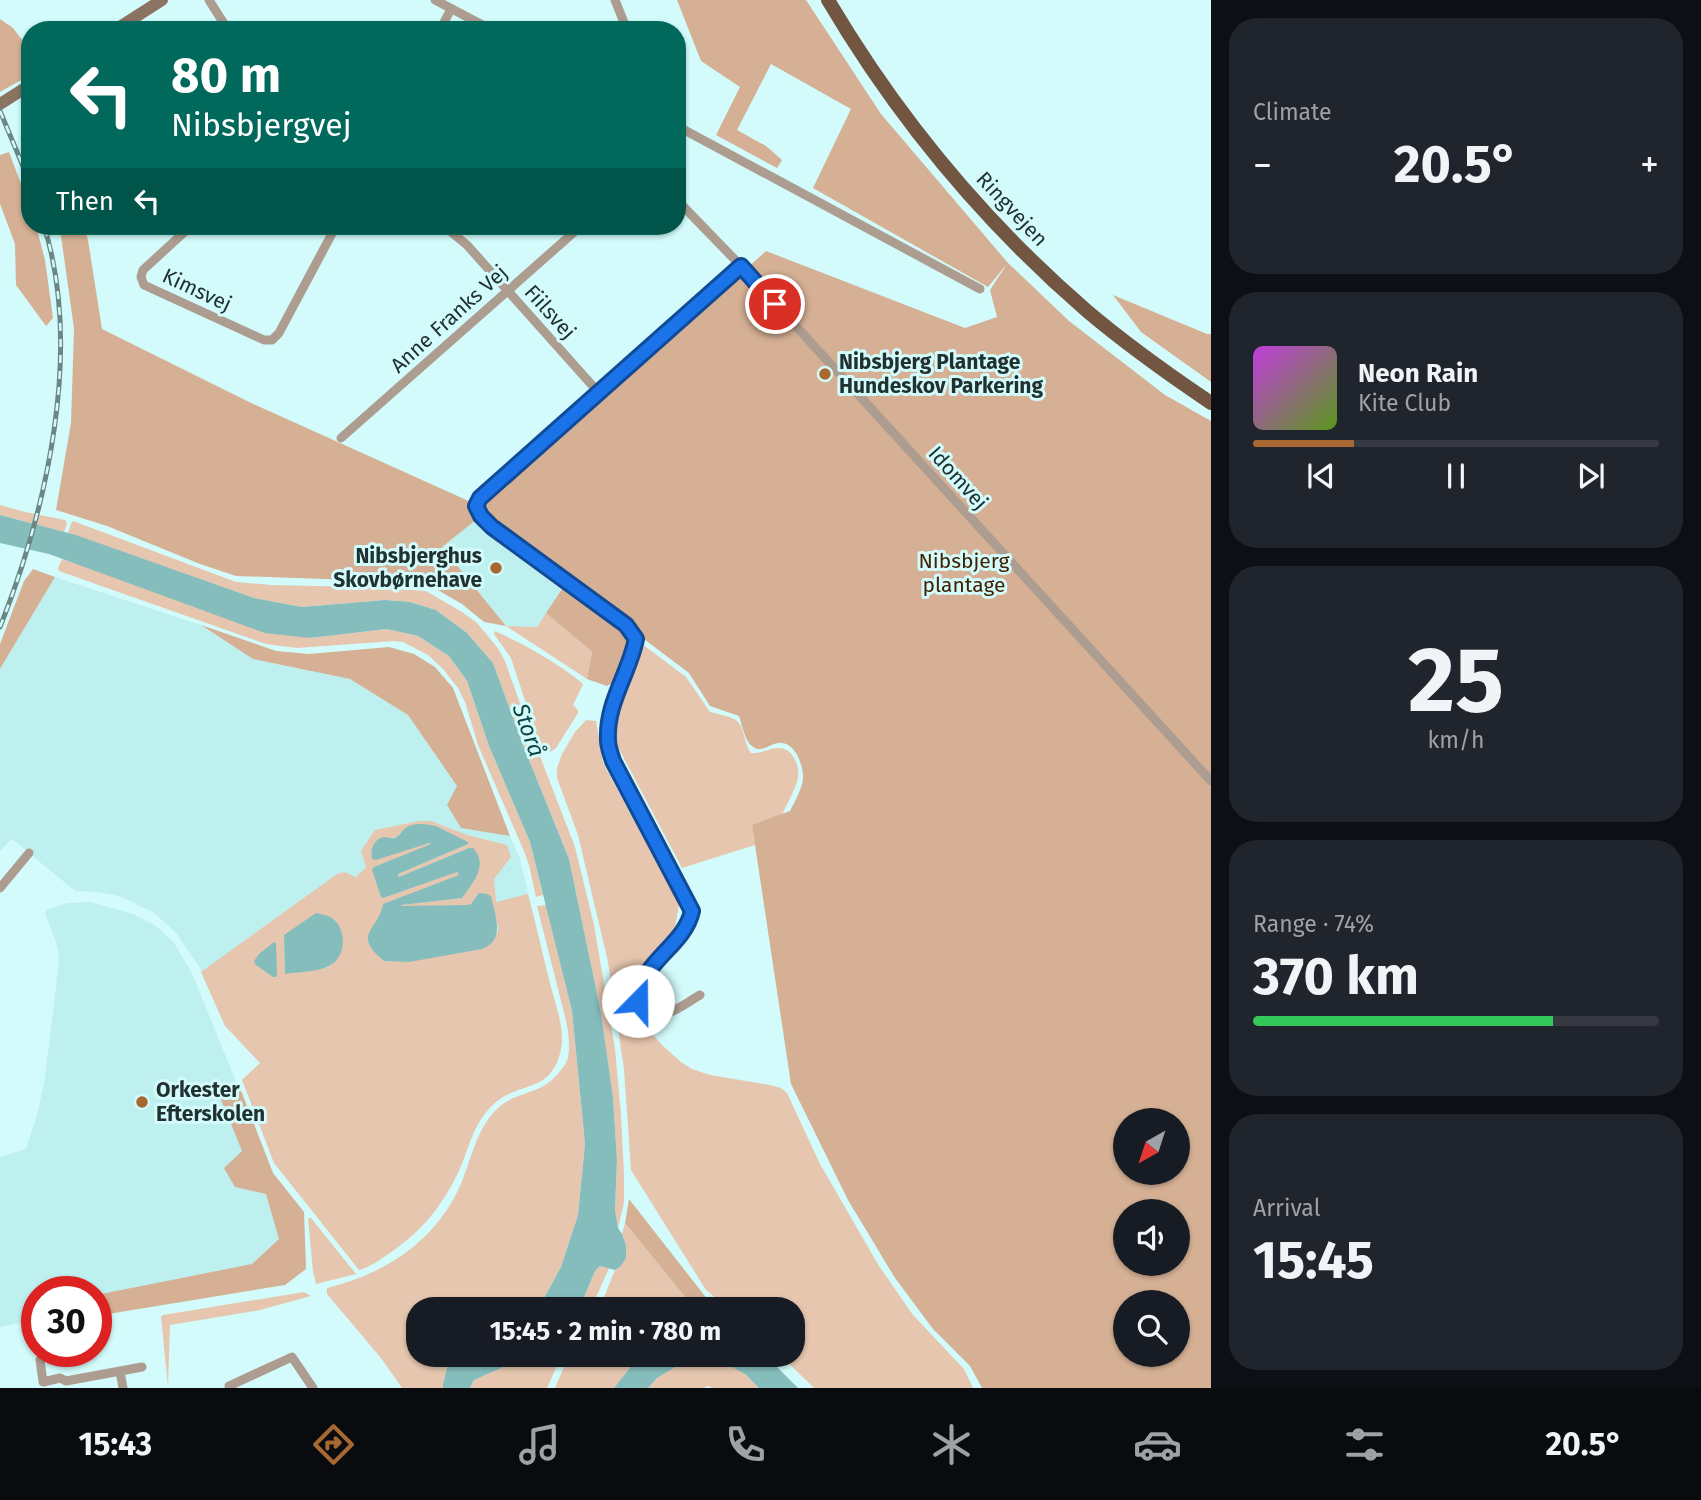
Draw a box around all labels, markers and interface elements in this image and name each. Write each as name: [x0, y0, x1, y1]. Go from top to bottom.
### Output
text: 80 m: [171, 46, 281, 105]
icon: left: [56, 49, 147, 140]
text: Climate: [1253, 98, 1332, 126]
text: Nibsbjergvej: [171, 106, 352, 144]
text: 20.5°: [1394, 133, 1518, 196]
text: −: [1253, 142, 1272, 188]
text: +: [1640, 142, 1659, 188]
street label: Ringvejen: [971, 166, 1053, 252]
icon: left: [128, 182, 166, 220]
text: Then: [56, 186, 114, 217]
street label: Anne Franks Vej: [385, 260, 513, 378]
street label: Kimsvej: [158, 263, 236, 317]
pin: [745, 274, 805, 334]
street label: Fiilsvej: [519, 279, 581, 345]
icon: arrive: [756, 285, 794, 323]
place label: Nibsbjerg Plantage Hundeskov Parkering: [839, 349, 1043, 399]
text: Neon Rain: [1358, 358, 1478, 389]
marker: Nibsbjerg Plantage Hundeskov Parkering: [817, 366, 833, 382]
text: Kite Club: [1358, 389, 1451, 417]
street label: Idomvej: [923, 441, 993, 515]
icon: previous: [1302, 457, 1340, 495]
icon: pause: [1437, 457, 1475, 495]
icon: next: [1572, 457, 1610, 495]
place label: Nibsbjerghus Skovbørnehave: [333, 543, 482, 593]
park label: Nibsbjerg plantage: [918, 548, 1010, 598]
marker: Nibsbjerghus Skovbørnehave: [488, 560, 504, 576]
text: 25: [1408, 626, 1504, 735]
water label: Storå: [506, 699, 551, 760]
text: km/h: [1428, 726, 1484, 754]
text: Range · 74%: [1253, 910, 1374, 938]
text: 370 km: [1253, 945, 1419, 1008]
position arrow: [601, 964, 675, 1038]
place label: Orkester Efterskolen: [156, 1077, 265, 1127]
marker: Orkester Efterskolen: [134, 1094, 150, 1110]
north arrow: [1113, 1108, 1190, 1185]
map controls: [1113, 1108, 1190, 1367]
text: Arrival: [1253, 1194, 1320, 1222]
button: sound: [1113, 1199, 1190, 1276]
text: 15:45: [1253, 1229, 1374, 1292]
speed limit sign: 30: [21, 1276, 112, 1367]
button: search: [1113, 1290, 1190, 1367]
text: 15:45 · 2 min · 780 m: [490, 1316, 721, 1347]
icon: directions: [309, 1420, 358, 1469]
icon: music: [515, 1420, 564, 1469]
icon: phone: [721, 1420, 770, 1469]
icon: climate: [927, 1420, 976, 1469]
icon: car: [1133, 1420, 1182, 1469]
icon: filters: [1340, 1420, 1389, 1469]
text: 15:43: [79, 1425, 152, 1463]
text: 20.5°: [1546, 1425, 1622, 1463]

